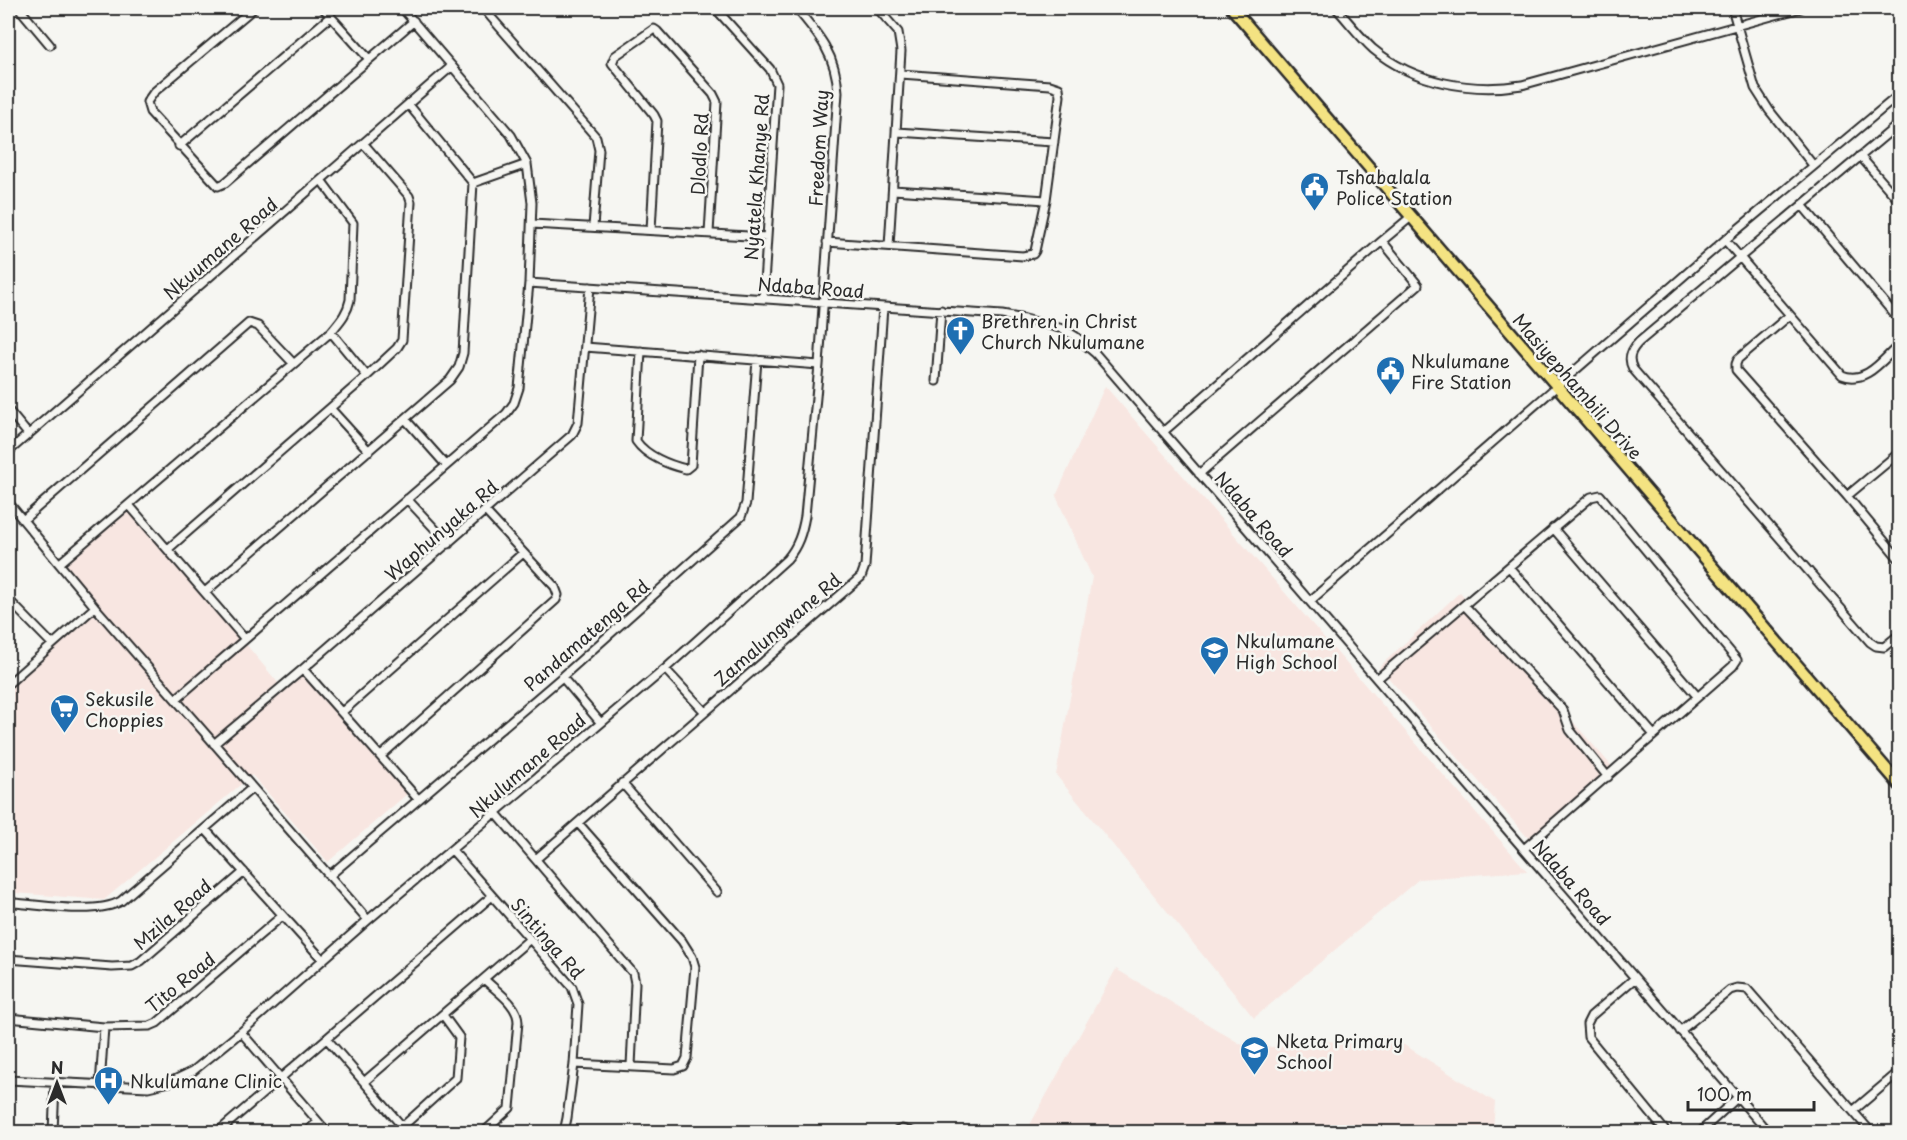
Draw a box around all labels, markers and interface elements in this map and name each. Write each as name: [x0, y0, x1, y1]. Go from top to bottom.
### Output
street label: Freedom Way: [801, 89, 835, 207]
street label: Nyatela Khanye Rd: [737, 93, 775, 261]
street label: Dlodlo Rd: [683, 112, 715, 196]
place label: Tshabalala Police Station: [1336, 163, 1453, 211]
public building icon: Tshabalala Police Station: [1299, 170, 1331, 212]
street label: Nkuumane Road: [157, 191, 283, 305]
street label: Ndaba Road: [757, 270, 865, 304]
place label: Brethren in Christ Church Nkulumane: [981, 307, 1145, 355]
street label: Masiyephambili Drive: [1507, 307, 1649, 465]
church icon: Brethren in Christ Church Nkulumane: [944, 314, 976, 356]
place label: Nkulumane Fire Station: [1411, 347, 1512, 395]
public building icon: Nkulumane Fire Station: [1374, 354, 1406, 396]
street label: Ndaba Road: [1209, 465, 1299, 563]
street label: Waphunyaka Rd: [378, 473, 504, 587]
street label: Zamalungwane Rd: [708, 566, 846, 692]
street label: Pandamatenga Rd: [517, 573, 655, 697]
place label: Nkulumane High School: [1236, 627, 1338, 675]
school or university icon: Nkulumane High School: [1199, 634, 1231, 676]
place label: Sekusile Choppies: [85, 685, 163, 733]
supermarket icon: Sekusile Choppies: [48, 692, 80, 734]
street label: Nkulumane Road: [463, 707, 591, 823]
street label: Ndaba Road: [1527, 833, 1617, 931]
street label: Mzila Road: [127, 872, 217, 956]
street label: Sintinga Rd: [505, 891, 591, 985]
street label: Tito Road: [139, 945, 221, 1019]
place label: Nketa Primary School: [1276, 1027, 1403, 1075]
school or university icon: Nketa Primary School: [1239, 1034, 1271, 1076]
north arrow: [27, 1053, 87, 1113]
text: N: [51, 1055, 63, 1079]
hospital icon: Nkulumane Clinic: [93, 1064, 125, 1106]
place label: Nkulumane Clinic: [130, 1067, 282, 1094]
scale bar: [1688, 1074, 1814, 1112]
text: 100 m: [1697, 1080, 1752, 1107]

